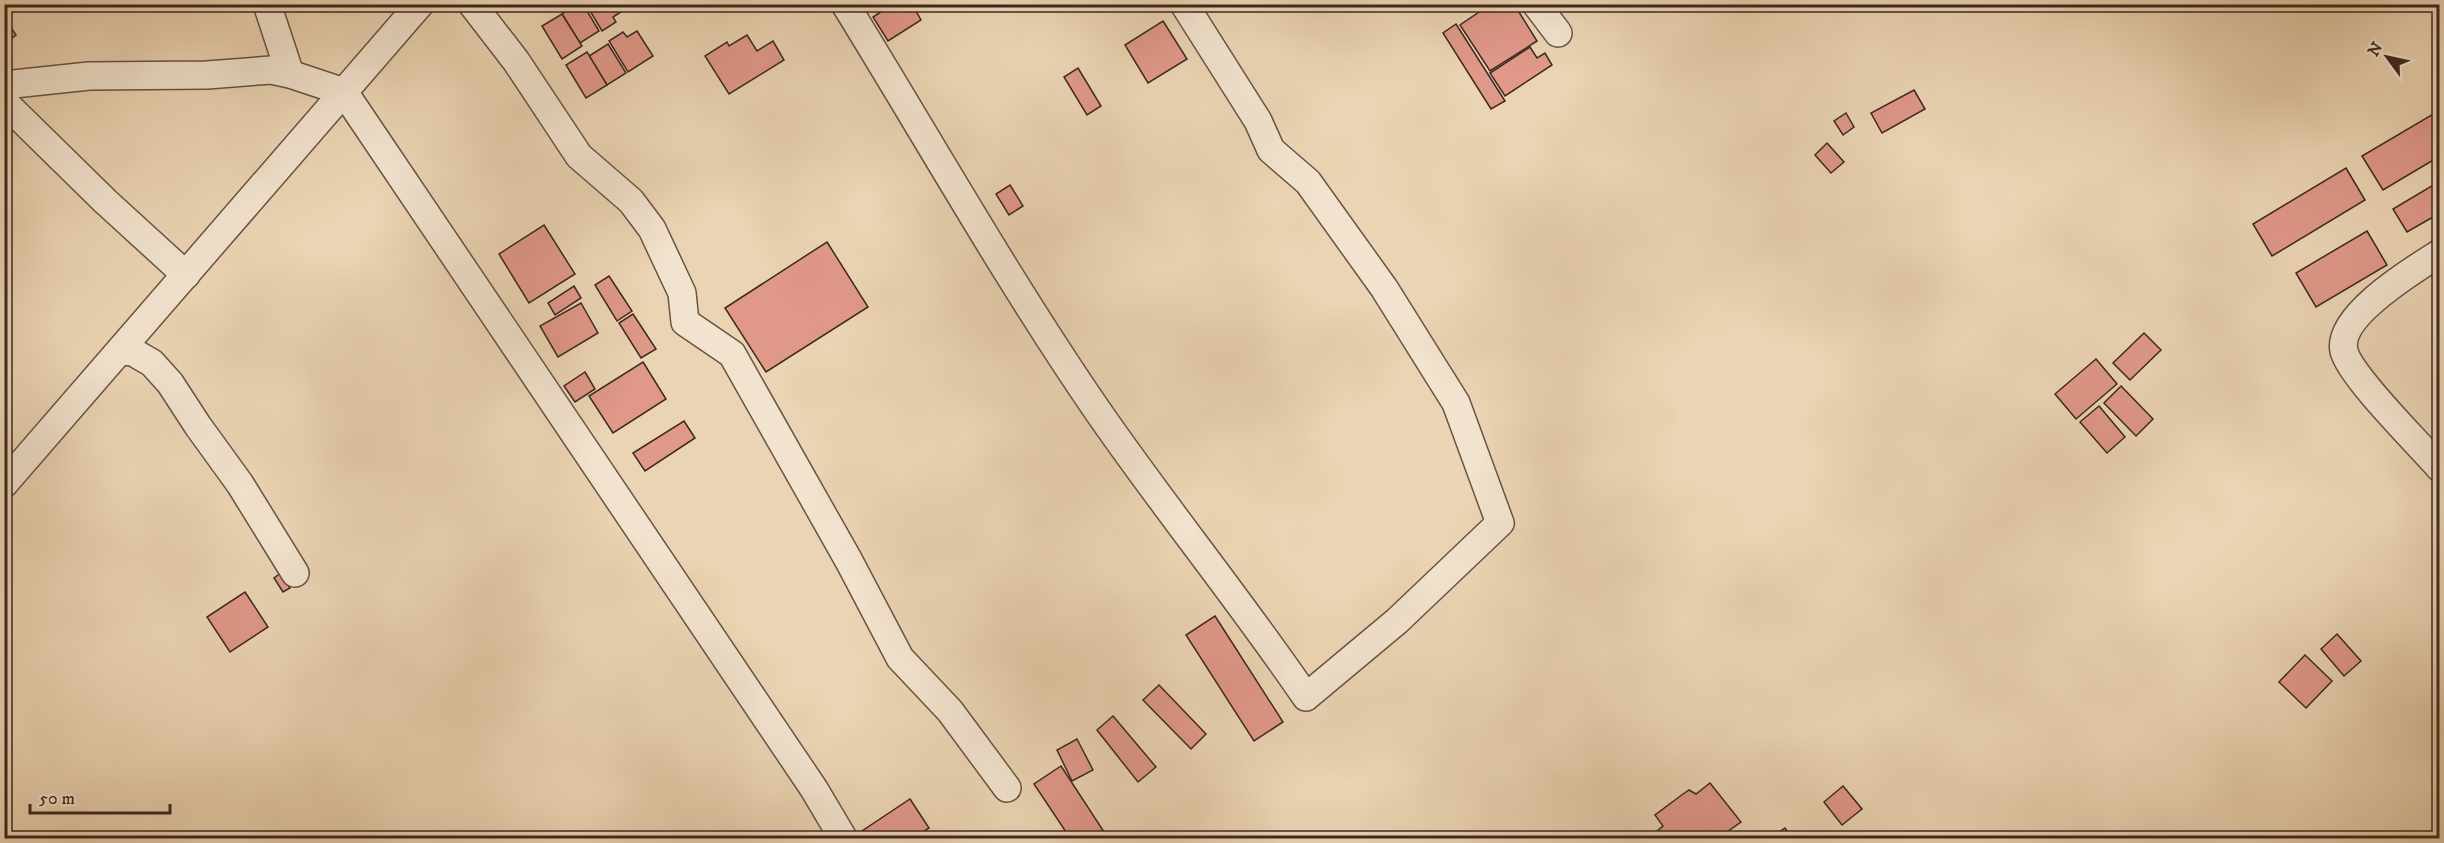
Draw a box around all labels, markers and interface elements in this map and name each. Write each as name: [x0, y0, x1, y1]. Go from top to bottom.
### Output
north arrow: [2357, 27, 2417, 87]
text: N: [2363, 38, 2387, 60]
scale bar: [30, 777, 170, 815]
text: 50 m: [39, 788, 75, 810]

